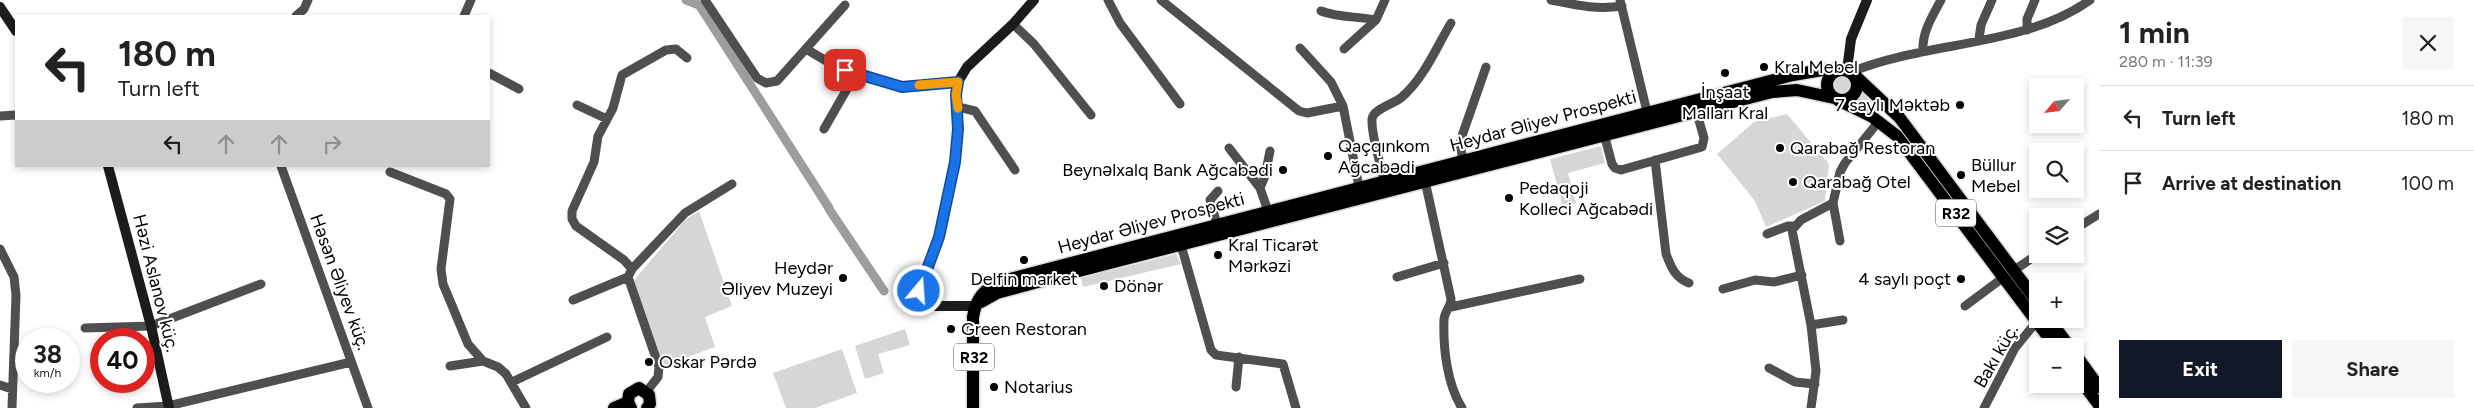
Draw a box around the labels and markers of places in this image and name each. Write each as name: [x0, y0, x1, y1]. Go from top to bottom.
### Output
pin: [824, 49, 866, 91]
place label: Kral Mebel: [1774, 56, 1858, 78]
marker: Kral Mebel: [1758, 61, 1770, 73]
marker: İnşaat Malları Kral: [1719, 67, 1731, 79]
place label: İnşaat Malları Kral: [1682, 81, 1768, 124]
place label: 7 saylı Məktəb: [1835, 94, 1950, 116]
marker: 7 saylı Məktəb: [1954, 99, 1966, 111]
place label: Qaçqınkom Ağcabədi: [1338, 135, 1430, 178]
place label: Qarabağ Restoran: [1790, 137, 1935, 159]
marker: Qarabağ Restoran: [1774, 142, 1786, 154]
marker: Qaçqınkom Ağcabədi: [1322, 150, 1334, 162]
place label: Büllur Mebel: [1971, 154, 2020, 197]
place label: Beynəlxalq Bank Ağcabədi: [1062, 159, 1273, 181]
marker: Beynəlxalq Bank Ağcabədi: [1277, 164, 1289, 176]
marker: Büllur Mebel: [1955, 169, 1967, 181]
place label: Qarabağ Otel: [1803, 171, 1911, 193]
marker: Qarabağ Otel: [1787, 176, 1799, 188]
place label: Pedaqoji Kolleci Ağcabədi: [1519, 177, 1653, 220]
marker: Pedaqoji Kolleci Ağcabədi: [1503, 192, 1515, 204]
place label: Kral Ticarət Mərkəzi: [1228, 234, 1319, 277]
marker: Kral Ticarət Mərkəzi: [1212, 249, 1224, 261]
marker: Delfin market: [1018, 254, 1030, 266]
place label: Heydər Əliyev Muzeyi: [721, 257, 833, 300]
place label: Delfin market: [970, 268, 1078, 290]
place label: 4 saylı poçt: [1858, 268, 1951, 290]
marker: Heydər Əliyev Muzeyi: [837, 272, 849, 284]
marker: 4 saylı poçt: [1955, 273, 1967, 285]
place label: Dönər: [1114, 275, 1163, 297]
marker: Dönər: [1098, 280, 1110, 292]
place label: Green Restoran: [961, 318, 1087, 340]
marker: Green Restoran: [945, 323, 957, 335]
place label: Oskar Pərdə: [659, 351, 757, 373]
marker: Oskar Pərdə: [643, 356, 655, 368]
place label: Notarius: [1004, 376, 1073, 398]
marker: Notarius: [988, 381, 1000, 393]

